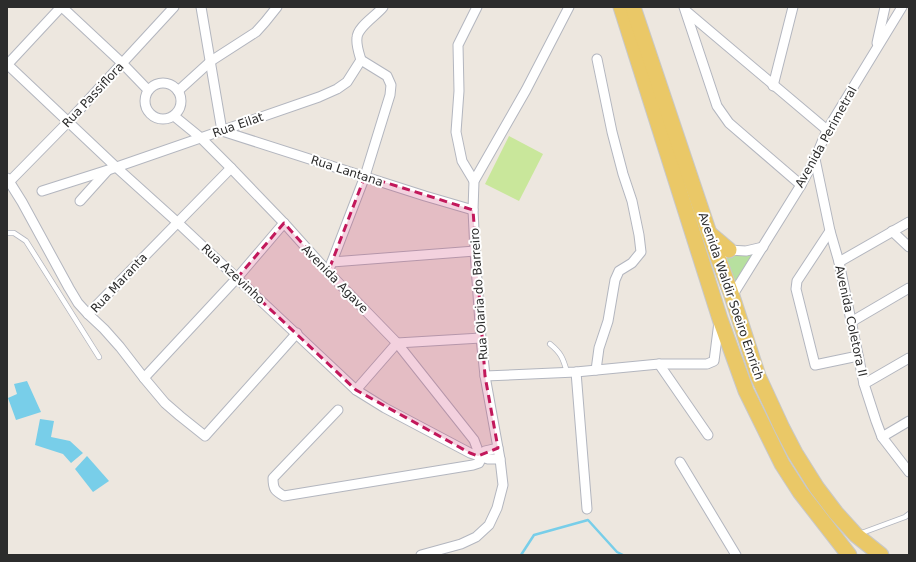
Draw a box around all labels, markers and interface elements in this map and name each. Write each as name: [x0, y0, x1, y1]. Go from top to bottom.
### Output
street label: Rua Passiflora: [59, 60, 127, 130]
street label: Avenida Perimetral: [792, 84, 860, 190]
street label: Rua Eilat: [211, 110, 266, 140]
street label: Rua Lantana: [309, 153, 385, 189]
street label: Avenida Waldir Soeiro Emrich: [696, 210, 766, 382]
street label: Rua Olaria do Barreiro: [467, 227, 491, 361]
street label: Rua Azevinho: [198, 241, 268, 307]
street label: Avenida Agave: [299, 242, 371, 316]
street label: Rua Maranta: [88, 250, 150, 316]
street label: Avenida Coletora II: [832, 264, 870, 378]

